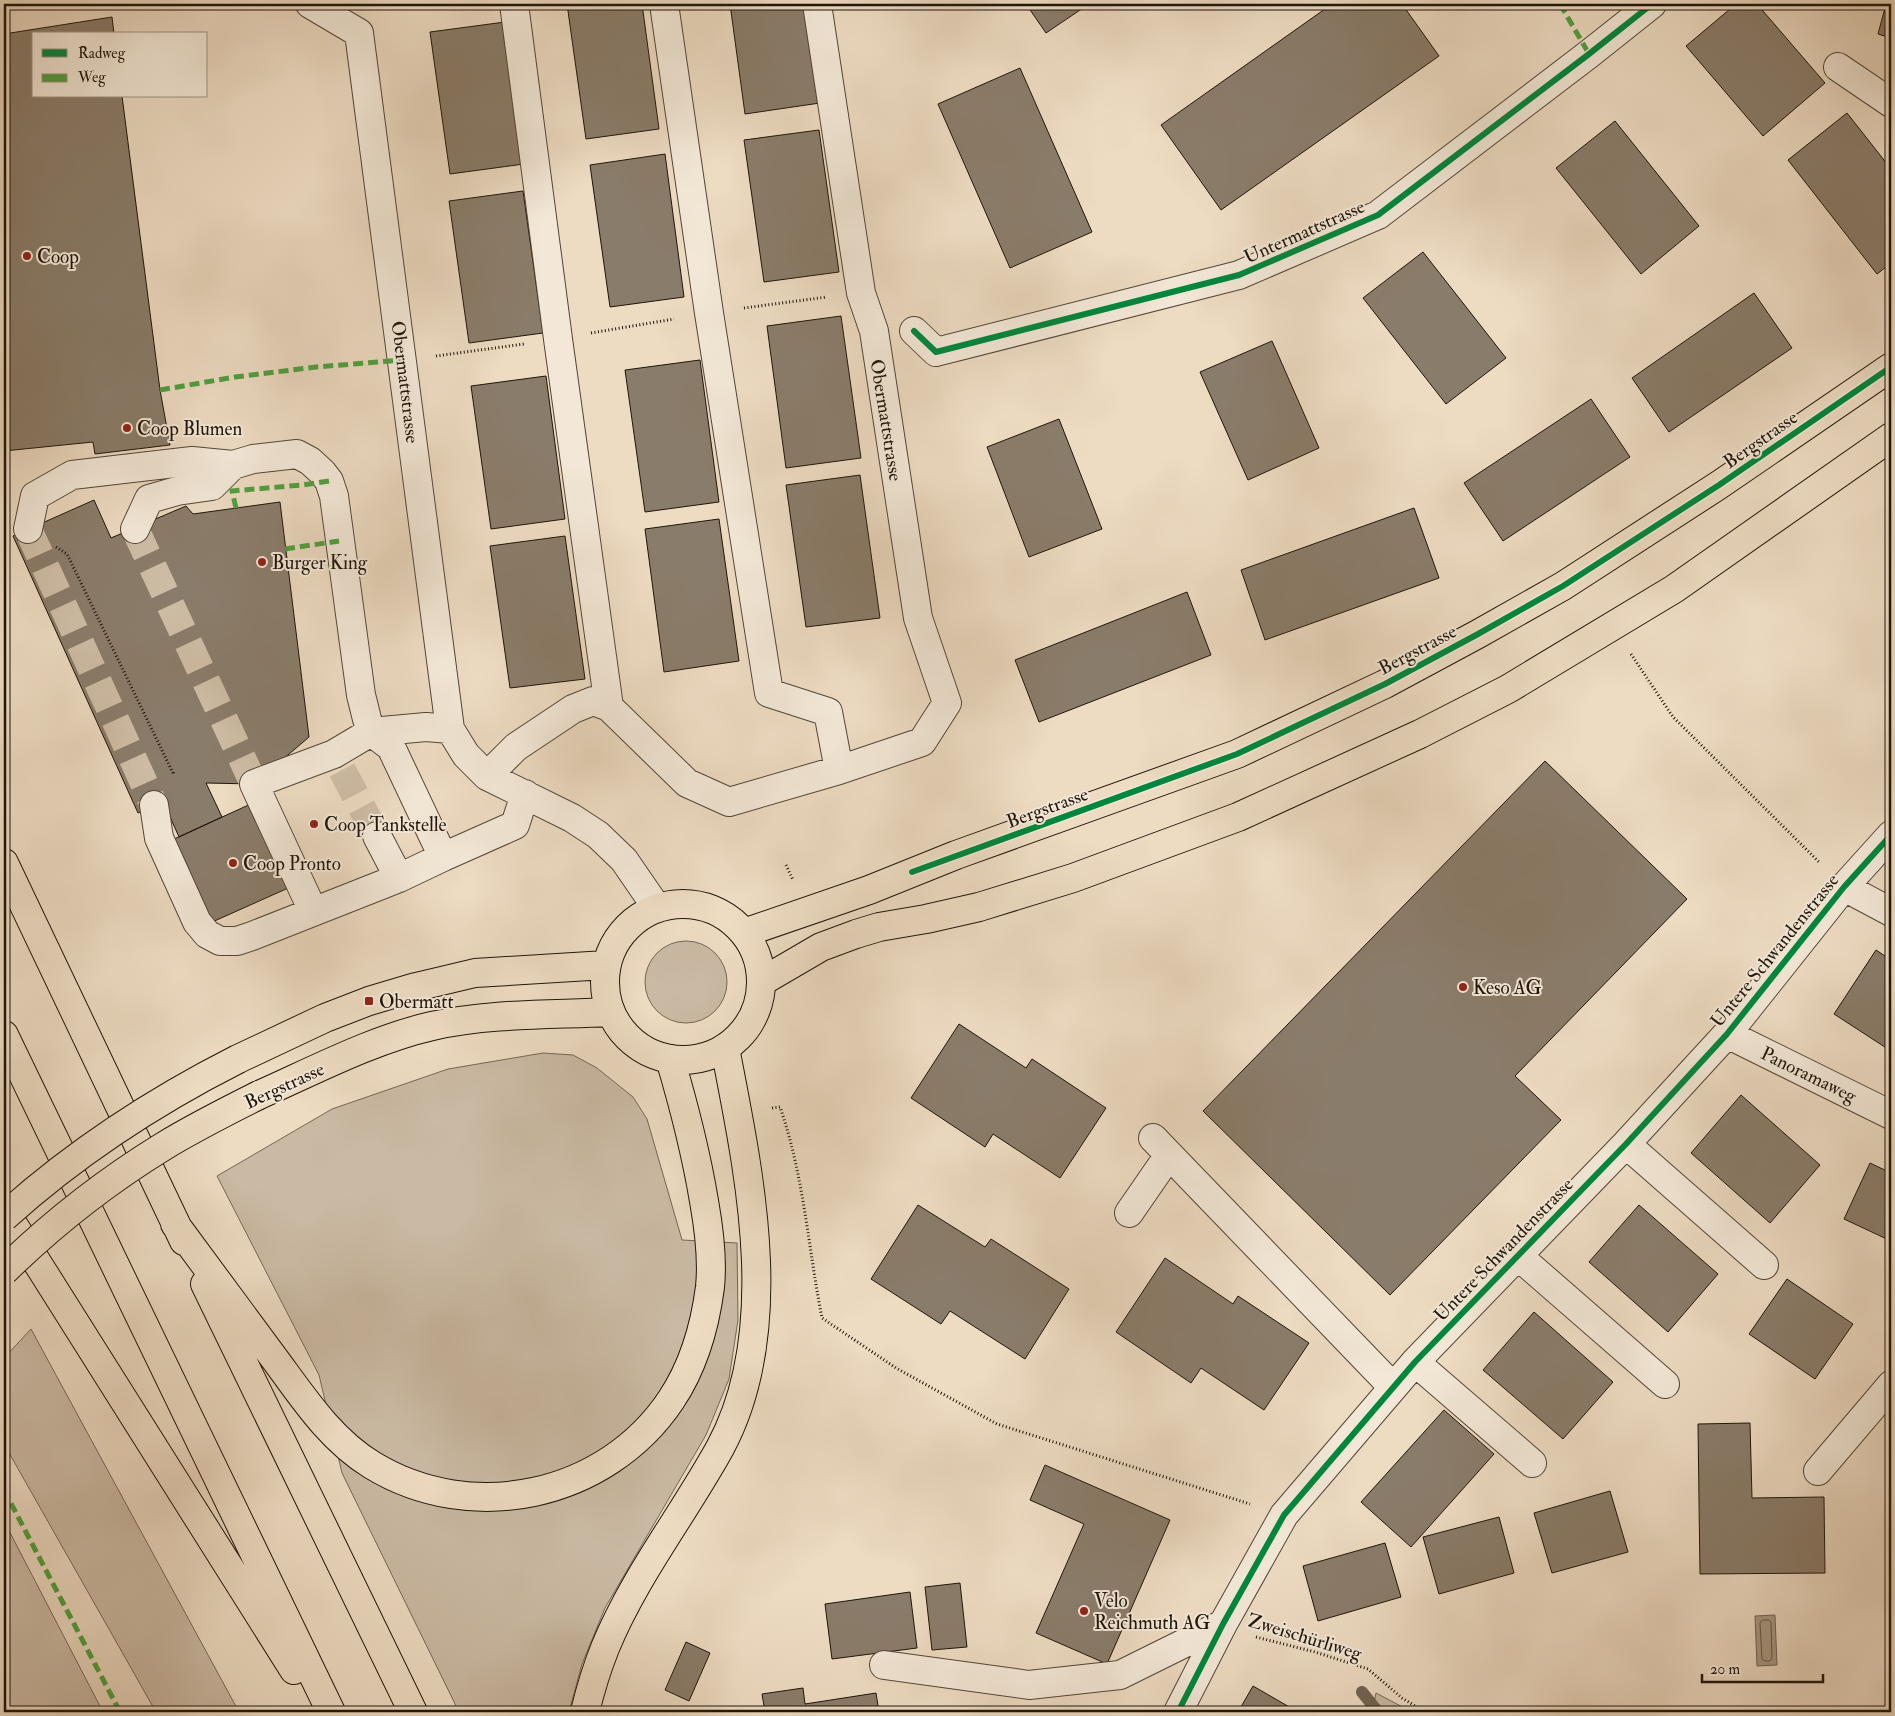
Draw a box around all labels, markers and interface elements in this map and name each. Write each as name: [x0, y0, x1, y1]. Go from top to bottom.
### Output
legend: [32, 32, 208, 98]
text: Radweg: [78, 44, 126, 63]
text: Weg: [77, 68, 106, 87]
street label: Untermattstrasse: [1240, 195, 1369, 269]
place label: Coop: [37, 245, 79, 270]
marker: Coop: [21, 250, 33, 262]
street label: Obermattstrasse: [386, 320, 424, 445]
street label: Obermattstrasse: [865, 357, 908, 483]
street label: Bergstrasse: [1719, 406, 1802, 474]
place label: Coop Blumen: [137, 417, 242, 442]
marker: Coop Blumen: [121, 422, 133, 434]
place label: Burger King: [272, 551, 368, 575]
marker: Burger King: [256, 556, 268, 568]
street label: Bergstrasse: [1374, 619, 1461, 680]
street label: Bergstrasse: [1003, 782, 1092, 834]
place label: Coop Tankstelle: [324, 813, 447, 838]
marker: Coop Tankstelle: [308, 818, 320, 830]
place label: Coop Pronto: [243, 852, 341, 877]
marker: Coop Pronto: [227, 857, 239, 869]
street label: Untere Schwandenstrasse: [1705, 869, 1844, 1032]
place label: Keso AG: [1473, 976, 1541, 1000]
marker: Keso AG: [1457, 981, 1469, 993]
place label: Obermatt: [379, 990, 454, 1014]
marker: Obermatt: [363, 995, 375, 1007]
street label: Panoramaweg: [1757, 1041, 1861, 1109]
street label: Bergstrasse: [241, 1057, 328, 1115]
street label: Untere Schwandenstrasse: [1429, 1173, 1579, 1327]
place label: Velo Reichmuth AG: [1094, 1589, 1210, 1635]
marker: Velo Reichmuth AG: [1078, 1605, 1090, 1617]
street label: Zweischürliweg: [1245, 1608, 1365, 1666]
scale bar: [1702, 1651, 1824, 1683]
text: 20 m: [1710, 1660, 1740, 1679]

